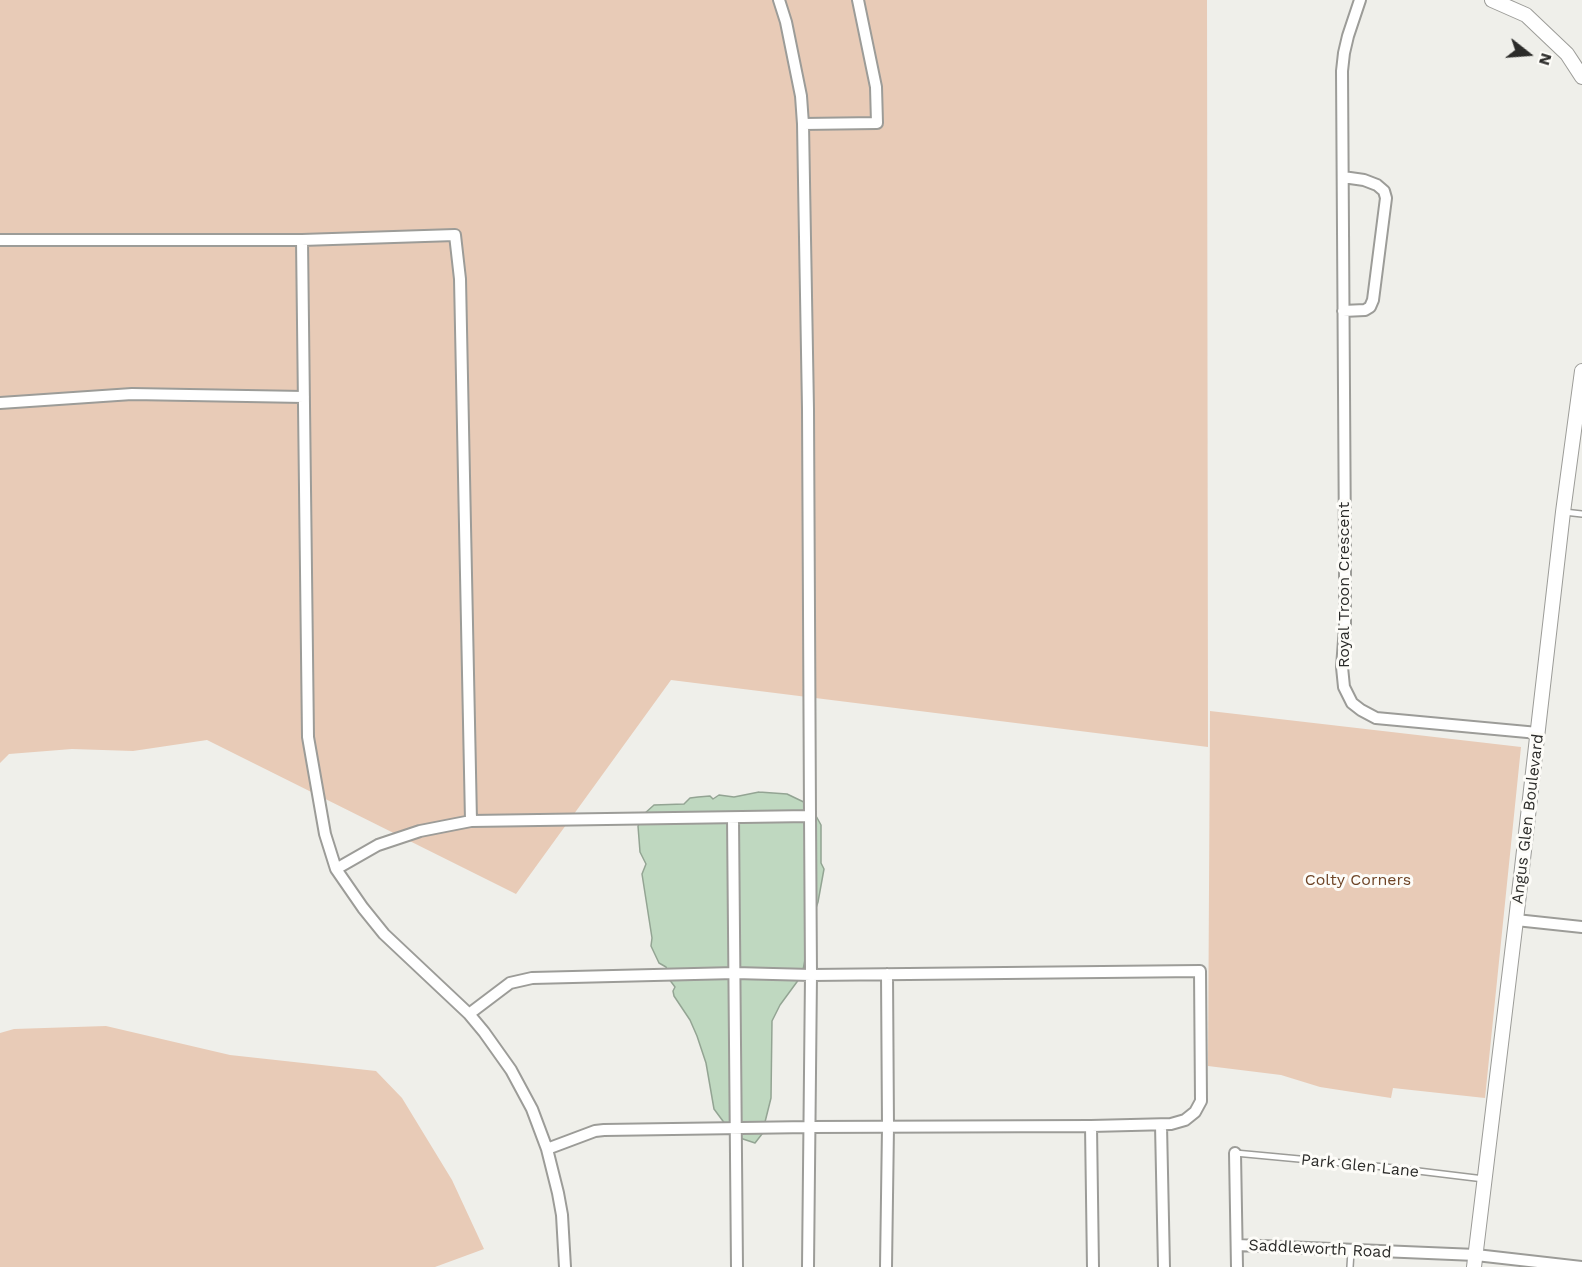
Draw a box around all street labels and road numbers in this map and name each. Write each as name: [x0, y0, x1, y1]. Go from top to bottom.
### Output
street label: Royal Troon Crescent: [1334, 502, 1354, 668]
street label: Angus Glen Boulevard: [1508, 733, 1548, 905]
street label: Park Glen Lane: [1300, 1150, 1420, 1182]
street label: Saddleworth Road: [1248, 1236, 1392, 1262]

